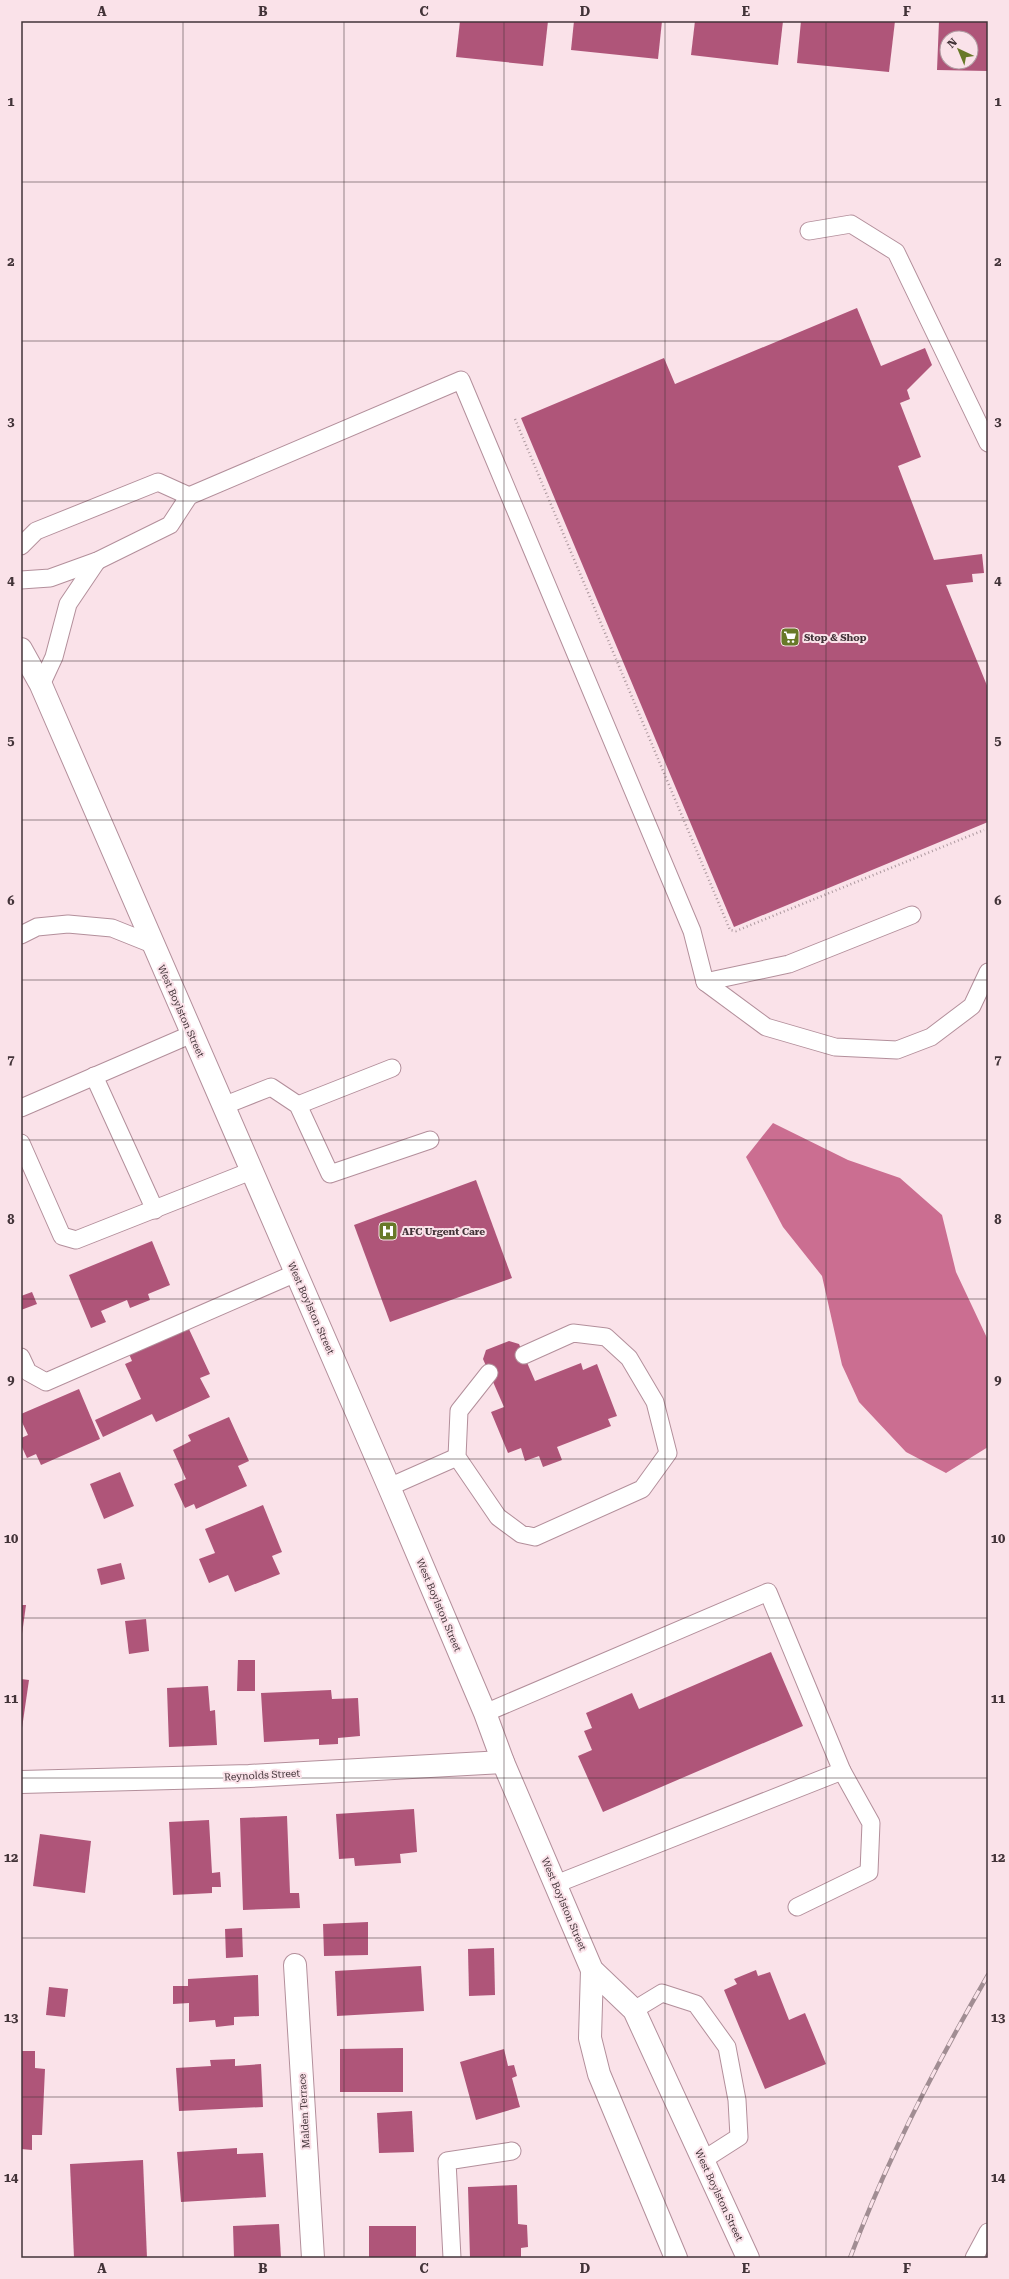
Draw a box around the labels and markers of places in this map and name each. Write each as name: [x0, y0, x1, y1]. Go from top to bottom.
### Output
supermarket icon: Stop & Shop: [779, 626, 801, 648]
place label: Stop & Shop: [804, 632, 867, 643]
hospital icon: AFC Urgent Care: [377, 1220, 399, 1242]
place label: AFC Urgent Care: [402, 1226, 485, 1237]

